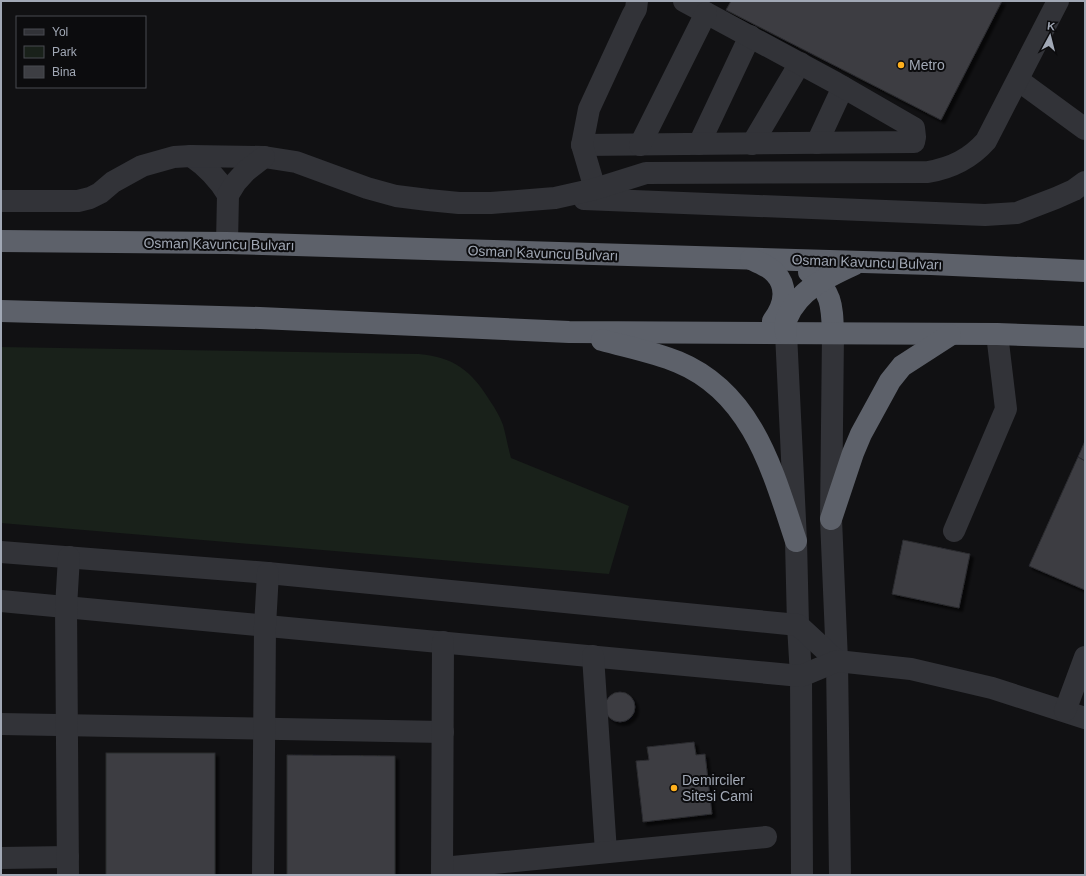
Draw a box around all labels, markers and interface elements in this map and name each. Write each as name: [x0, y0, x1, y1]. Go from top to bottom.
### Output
legend: [16, 16, 146, 88]
north arrow: [1030, 16, 1070, 56]
text: K: [1047, 20, 1056, 33]
text: Yol: [52, 25, 68, 39]
text: Park: [52, 45, 78, 59]
place label: Metro: [909, 57, 945, 73]
marker: Metro: [896, 60, 906, 70]
text: Bina: [52, 65, 76, 79]
street label: Osman Kavuncu Bulvarı: [143, 235, 295, 253]
street label: Osman Kavuncu Bulvarı: [467, 242, 619, 264]
street label: Osman Kavuncu Bulvarı: [791, 251, 943, 273]
place label: Demirciler Sitesi Cami: [682, 772, 753, 804]
marker: Demirciler Sitesi Cami: [669, 783, 679, 793]

